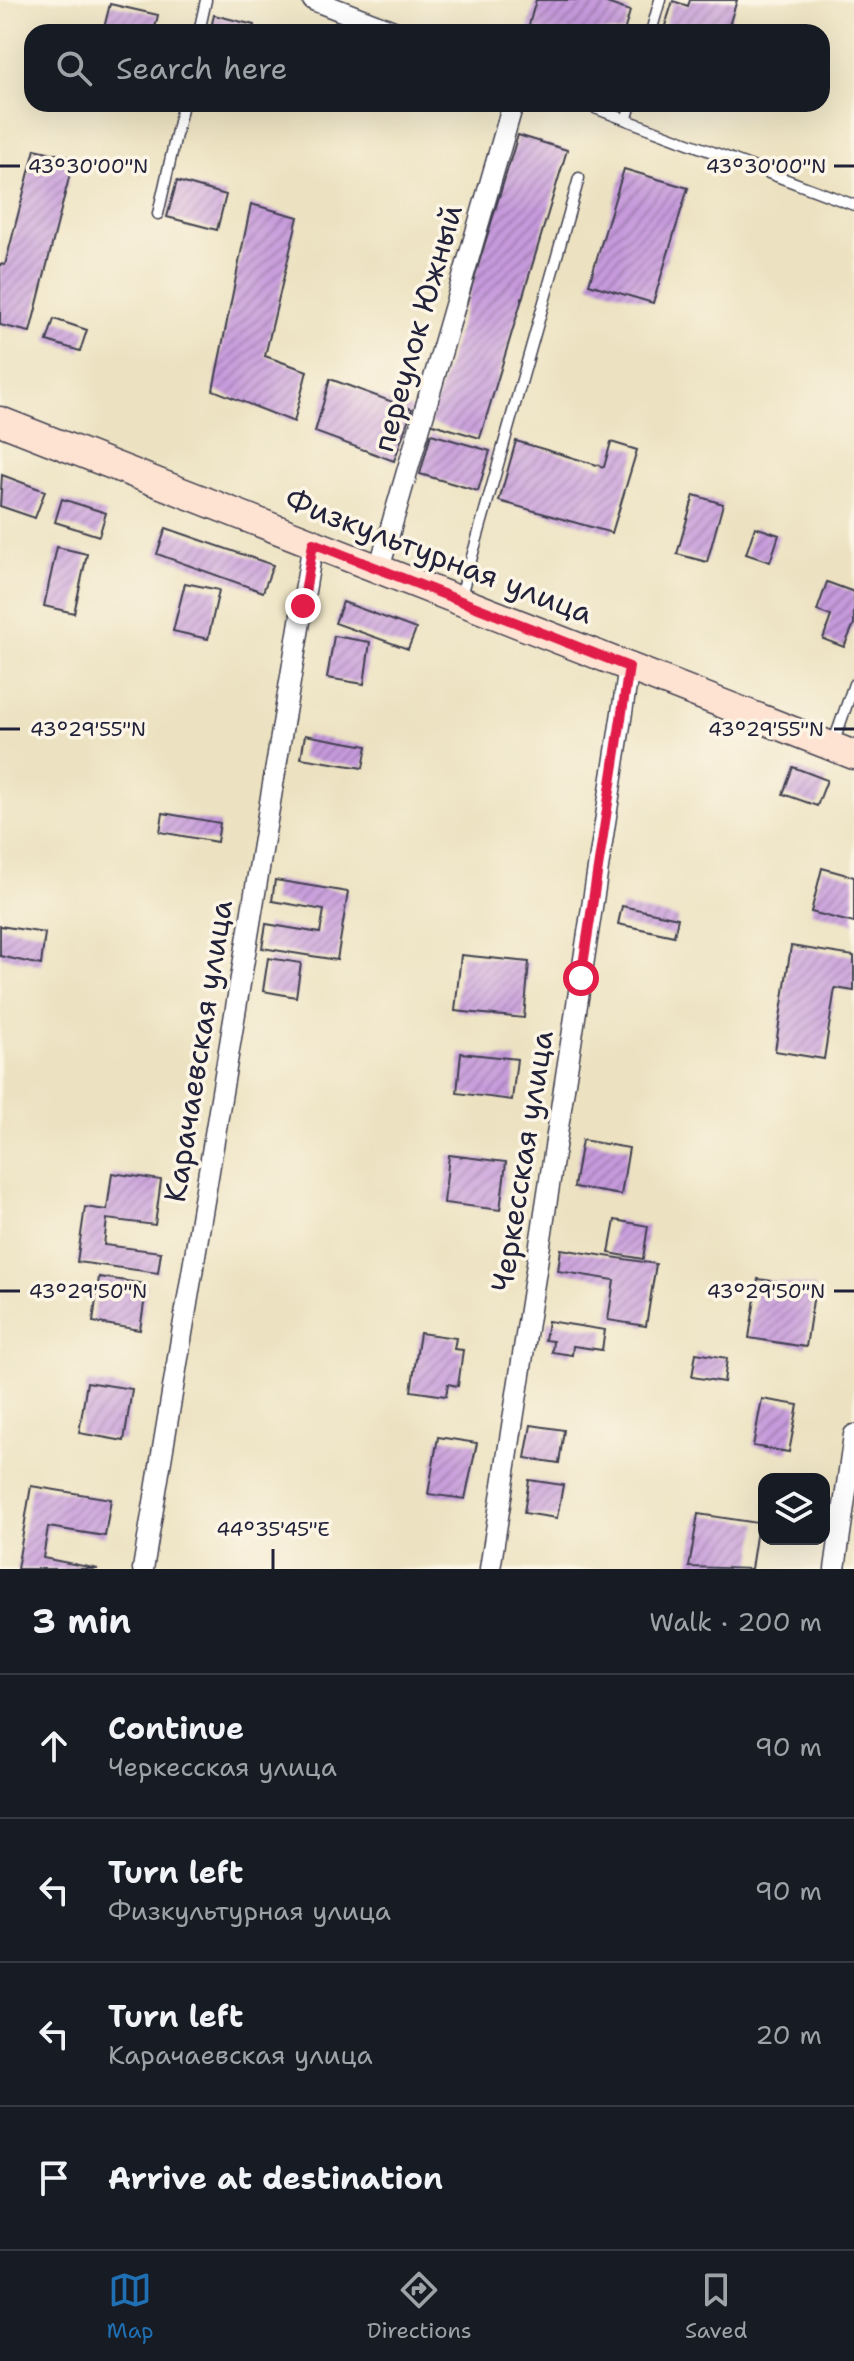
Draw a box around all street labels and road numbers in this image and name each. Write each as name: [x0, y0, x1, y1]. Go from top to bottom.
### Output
street label: переулок Южный: [362, 200, 472, 456]
street label: Физкультурная улица: [279, 478, 599, 634]
street label: Карачаевская улица: [154, 897, 242, 1205]
street label: Черкесская улица: [481, 1027, 563, 1295]

